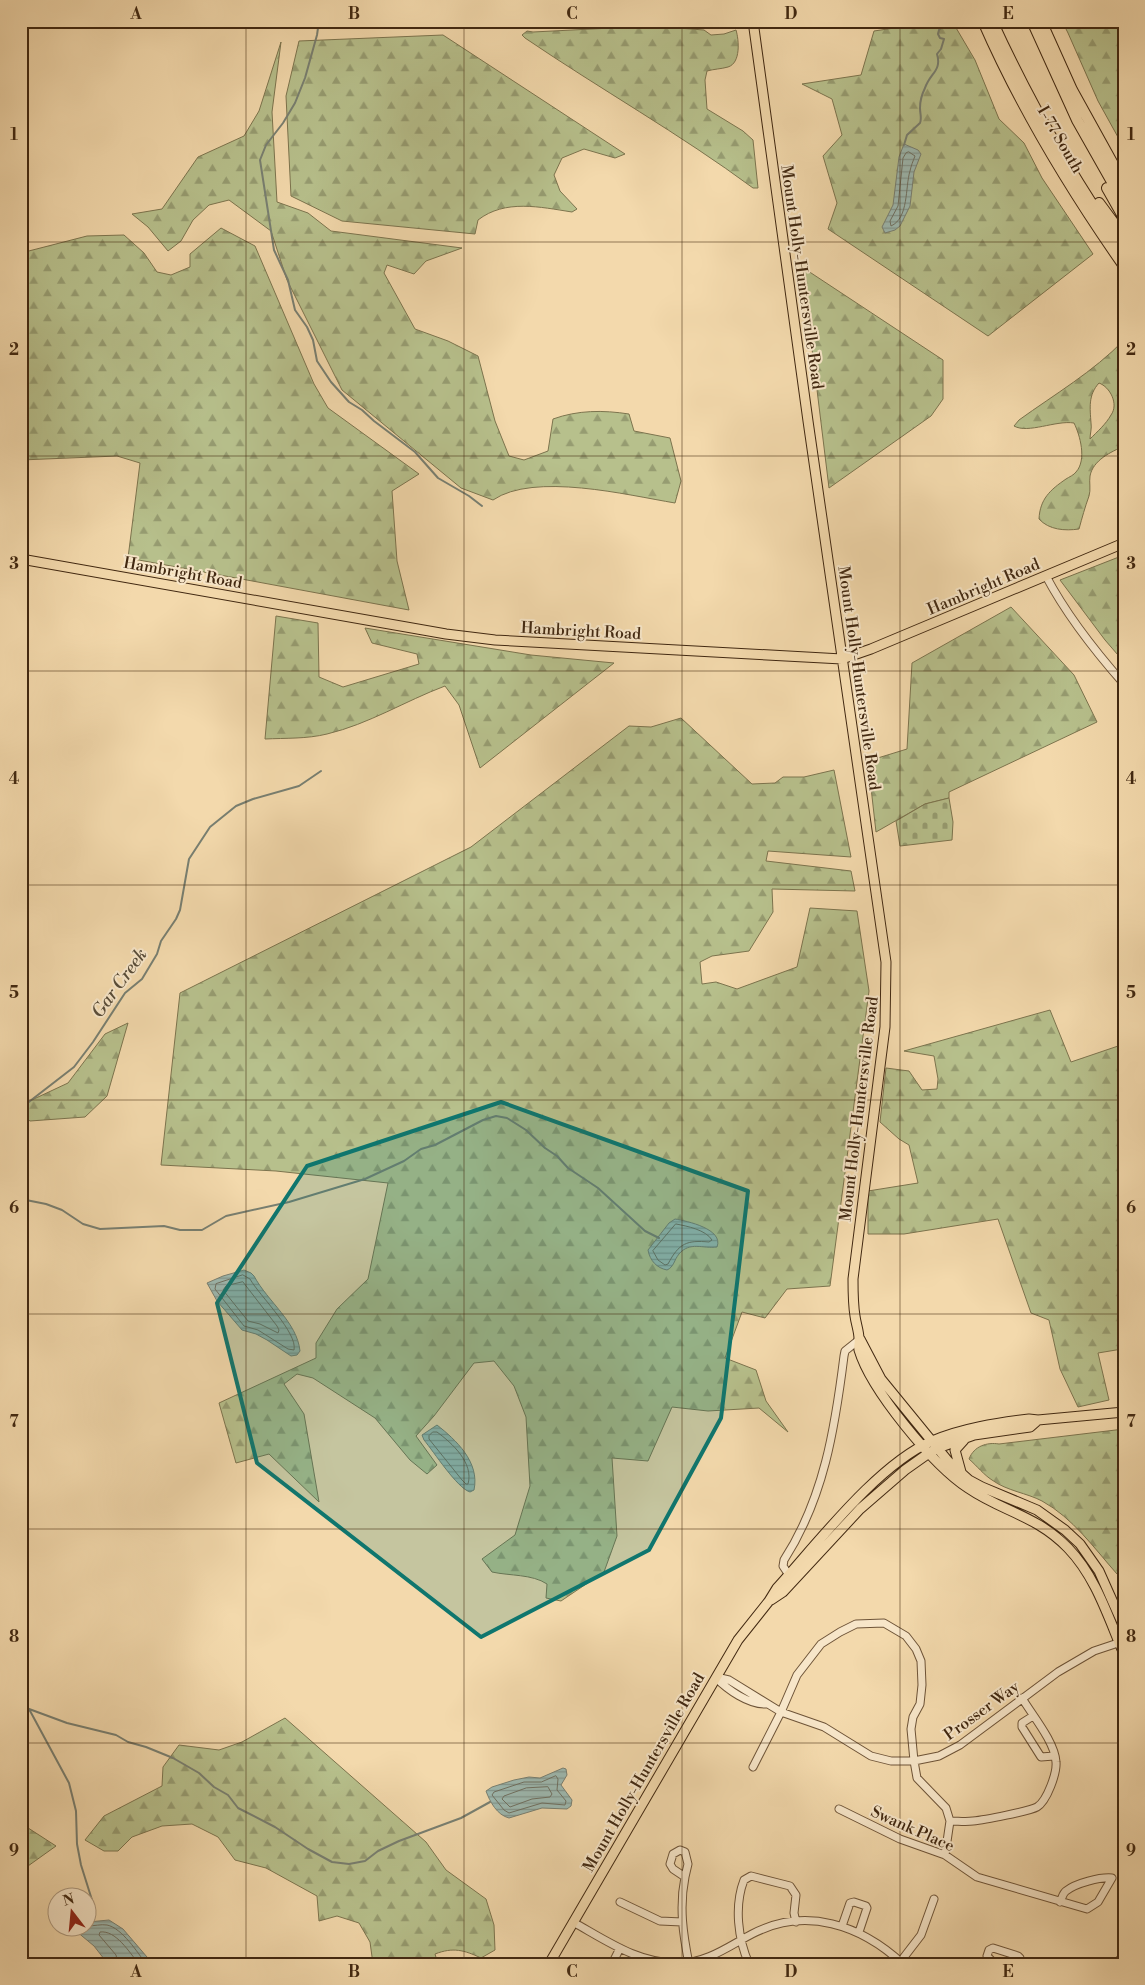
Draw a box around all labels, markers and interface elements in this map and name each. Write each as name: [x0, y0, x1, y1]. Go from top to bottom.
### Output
text: A: [129, 4, 142, 24]
text: B: [348, 4, 360, 24]
text: C: [566, 4, 578, 24]
text: D: [785, 4, 798, 24]
text: E: [1002, 4, 1014, 24]
street label: I-77 South: [1033, 102, 1088, 177]
text: 1: [10, 125, 18, 145]
text: 1: [1127, 125, 1135, 145]
street label: Mount Holly-Huntersville Road: [776, 164, 828, 391]
text: 2: [9, 340, 19, 360]
text: 2: [1126, 340, 1136, 360]
street label: Hambright Road: [122, 553, 244, 593]
text: 3: [9, 554, 19, 574]
street label: Hambright Road: [924, 554, 1043, 620]
text: 3: [1126, 554, 1136, 574]
street label: Mount Holly-Huntersville Road: [833, 565, 885, 792]
street label: Hambright Road: [520, 618, 642, 644]
text: 4: [9, 769, 20, 789]
text: 4: [1126, 769, 1137, 789]
water label: Gar Creek: [86, 944, 152, 1023]
text: 5: [9, 983, 19, 1003]
text: 5: [1126, 983, 1136, 1003]
street label: Mount Holly-Huntersville Road: [835, 996, 883, 1223]
text: 6: [9, 1198, 19, 1218]
text: 6: [1126, 1198, 1136, 1218]
text: 7: [9, 1412, 19, 1432]
text: 7: [1126, 1412, 1136, 1432]
text: 8: [9, 1627, 19, 1647]
text: 8: [1126, 1627, 1136, 1647]
street label: Mount Holly-Huntersville Road: [579, 1669, 709, 1876]
street label: Prosser Way: [940, 1677, 1023, 1745]
street label: Swank Place: [868, 1802, 957, 1856]
text: 9: [9, 1841, 19, 1861]
text: 9: [1126, 1841, 1136, 1861]
north arrow: [48, 1888, 98, 1938]
text: N: [61, 1890, 76, 1911]
text: A: [129, 1962, 142, 1982]
text: B: [348, 1962, 360, 1982]
text: C: [566, 1962, 578, 1982]
text: D: [785, 1962, 798, 1982]
text: E: [1002, 1962, 1014, 1982]

